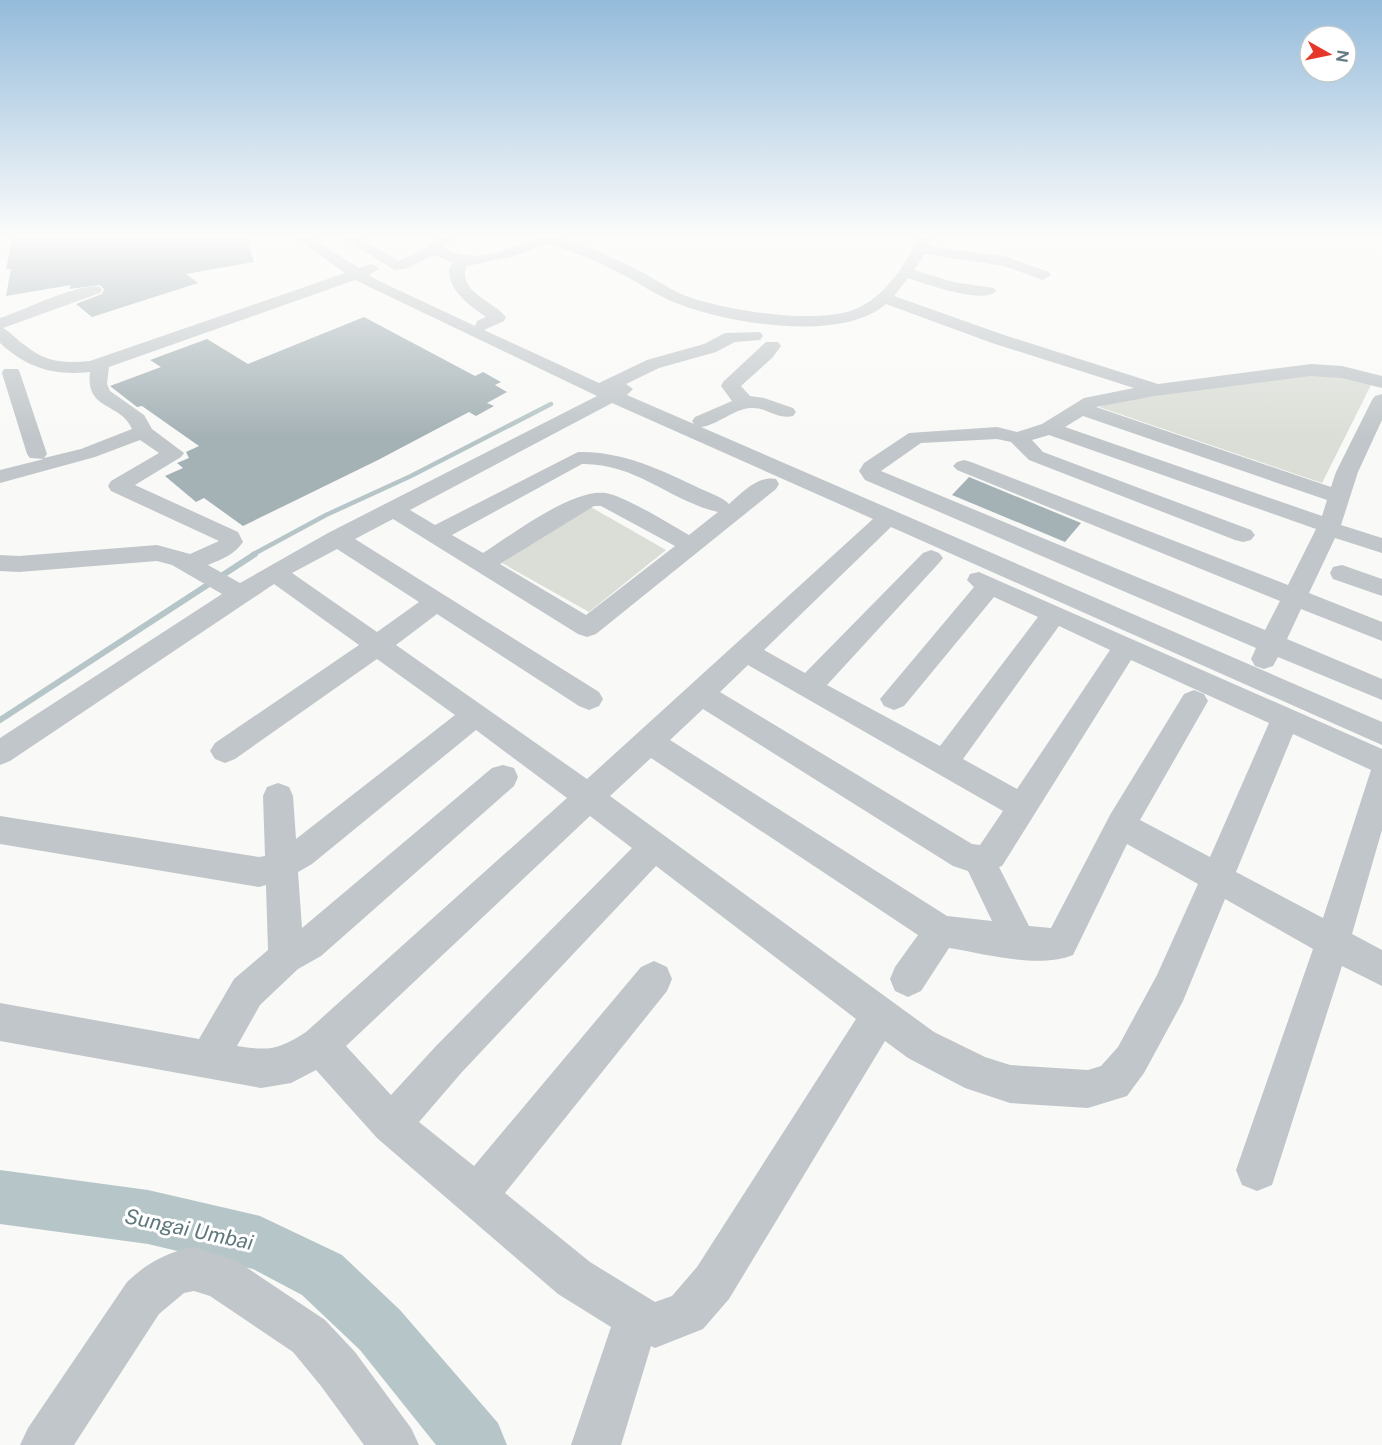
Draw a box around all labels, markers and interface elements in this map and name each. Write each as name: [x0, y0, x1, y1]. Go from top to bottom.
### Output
north arrow: [1298, 24, 1358, 84]
text: N: [1332, 49, 1353, 64]
water label: Sungai Umbai: [122, 1203, 256, 1255]

